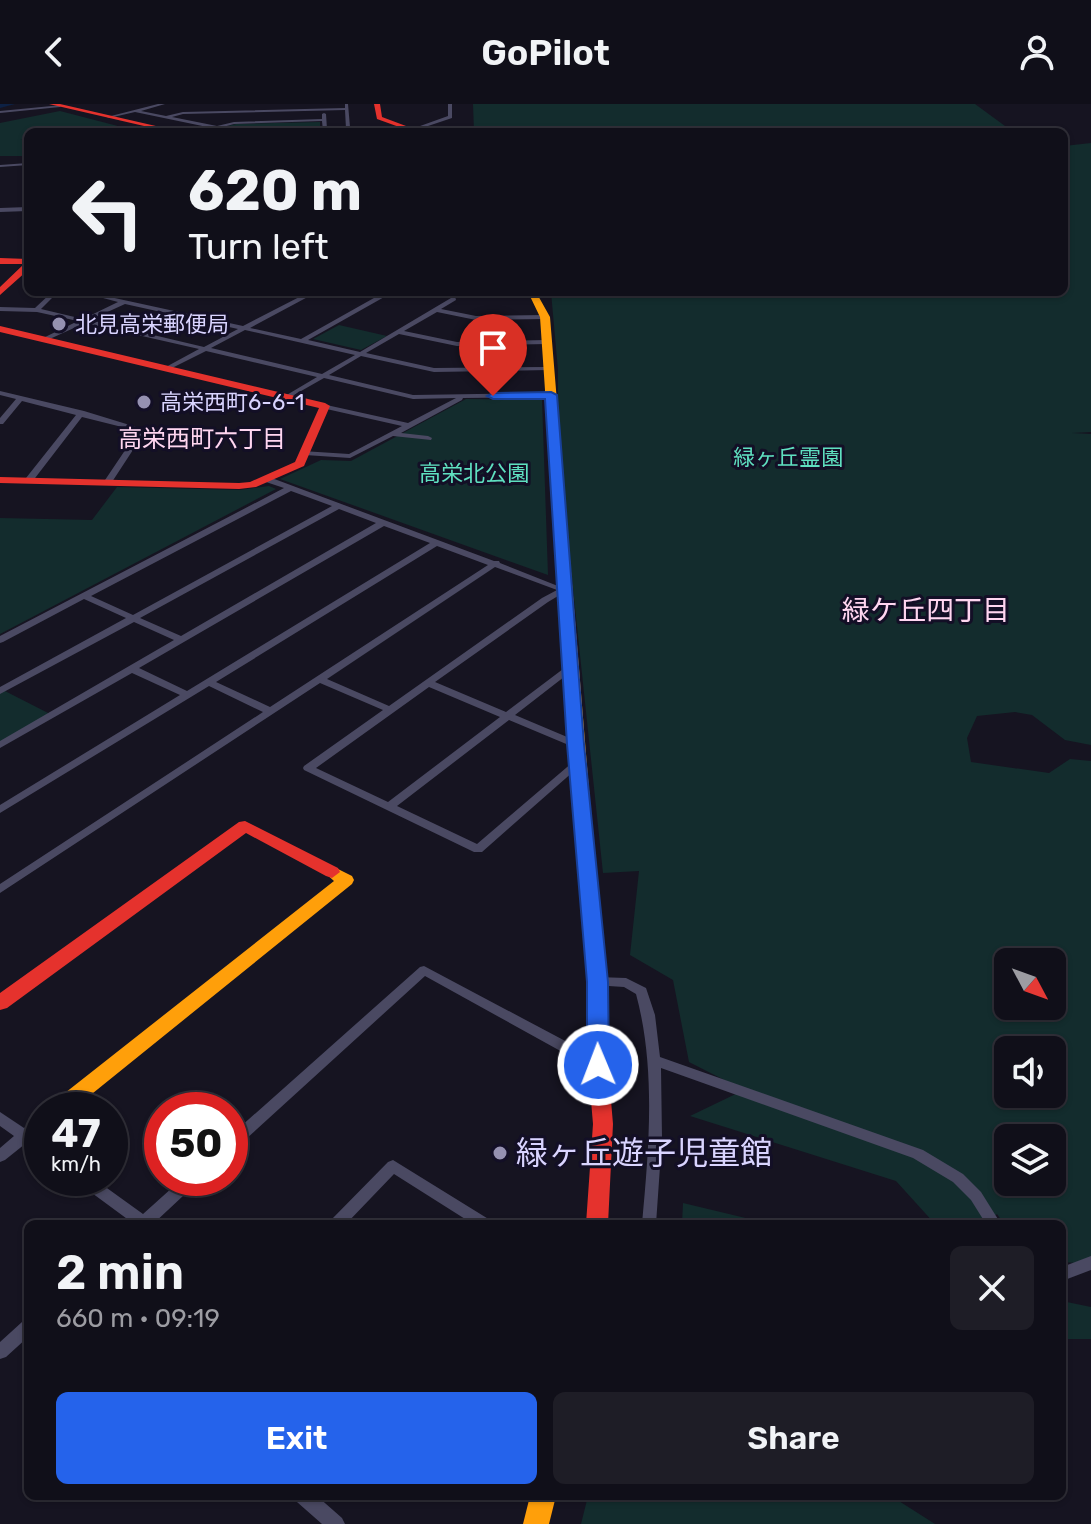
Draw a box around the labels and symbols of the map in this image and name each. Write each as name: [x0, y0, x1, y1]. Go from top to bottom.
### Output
place label: 北見高栄郵便局: [75, 311, 229, 338]
pin: [459, 314, 527, 396]
marker: 北見高栄郵便局: [50, 315, 68, 333]
place label: 高栄西町6-6-1: [160, 389, 304, 416]
marker: 高栄西町6-6-1: [135, 393, 153, 411]
district label: 高栄西町六丁目: [118, 425, 286, 453]
park label: 緑ヶ丘霊園: [733, 444, 843, 471]
park label: 高栄北公園: [419, 460, 529, 487]
district label: 緑ケ丘四丁目: [842, 594, 1010, 627]
north arrow: [994, 948, 1066, 1020]
position arrow: [556, 1023, 640, 1107]
speed limit sign: 50: [144, 1092, 248, 1196]
place label: 緑ヶ丘遊子児童館: [516, 1134, 772, 1172]
marker: 緑ヶ丘遊子児童館: [491, 1144, 509, 1162]

